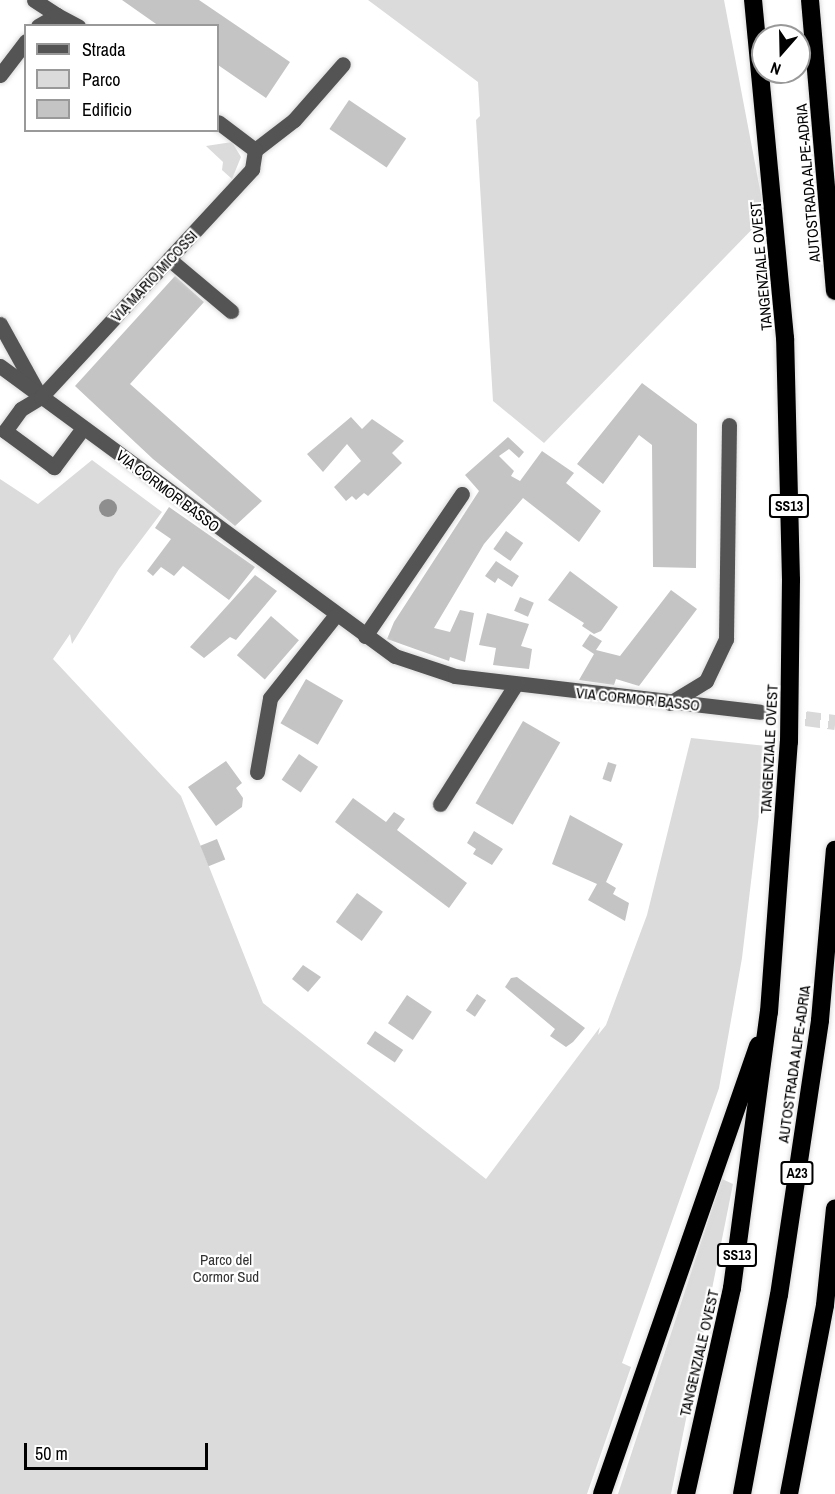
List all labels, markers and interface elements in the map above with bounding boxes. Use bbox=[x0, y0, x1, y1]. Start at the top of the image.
legend bbox=[24, 24, 219, 132]
north arrow bbox=[751, 24, 811, 84]
text: Strada bbox=[82, 37, 126, 62]
text: N bbox=[767, 57, 784, 81]
text: Parco bbox=[82, 67, 121, 92]
text: Edificio bbox=[82, 97, 132, 122]
street label: AUTOSTRADA ALPE-ADRIA bbox=[792, 102, 824, 264]
street label: TANGENZIALE OVEST bbox=[746, 201, 776, 331]
street label: VIA MARIO MICOSSI bbox=[107, 226, 201, 326]
street label: VIA CORMOR BASSO bbox=[113, 446, 223, 536]
road number: SS13 bbox=[768, 495, 810, 517]
street label: VIA CORMOR BASSO bbox=[575, 684, 701, 714]
street label: TANGENZIALE OVEST bbox=[757, 684, 781, 814]
street label: AUTOSTRADA ALPE-ADRIA bbox=[774, 983, 814, 1145]
road number: A23 bbox=[779, 1162, 815, 1184]
road number: SS13 bbox=[716, 1244, 758, 1266]
park label: Parco del Cormor Sud bbox=[193, 1250, 259, 1285]
street label: TANGENZIALE OVEST bbox=[676, 1288, 722, 1418]
scale bar bbox=[27, 1431, 212, 1469]
text: 50 m bbox=[35, 1441, 68, 1466]

